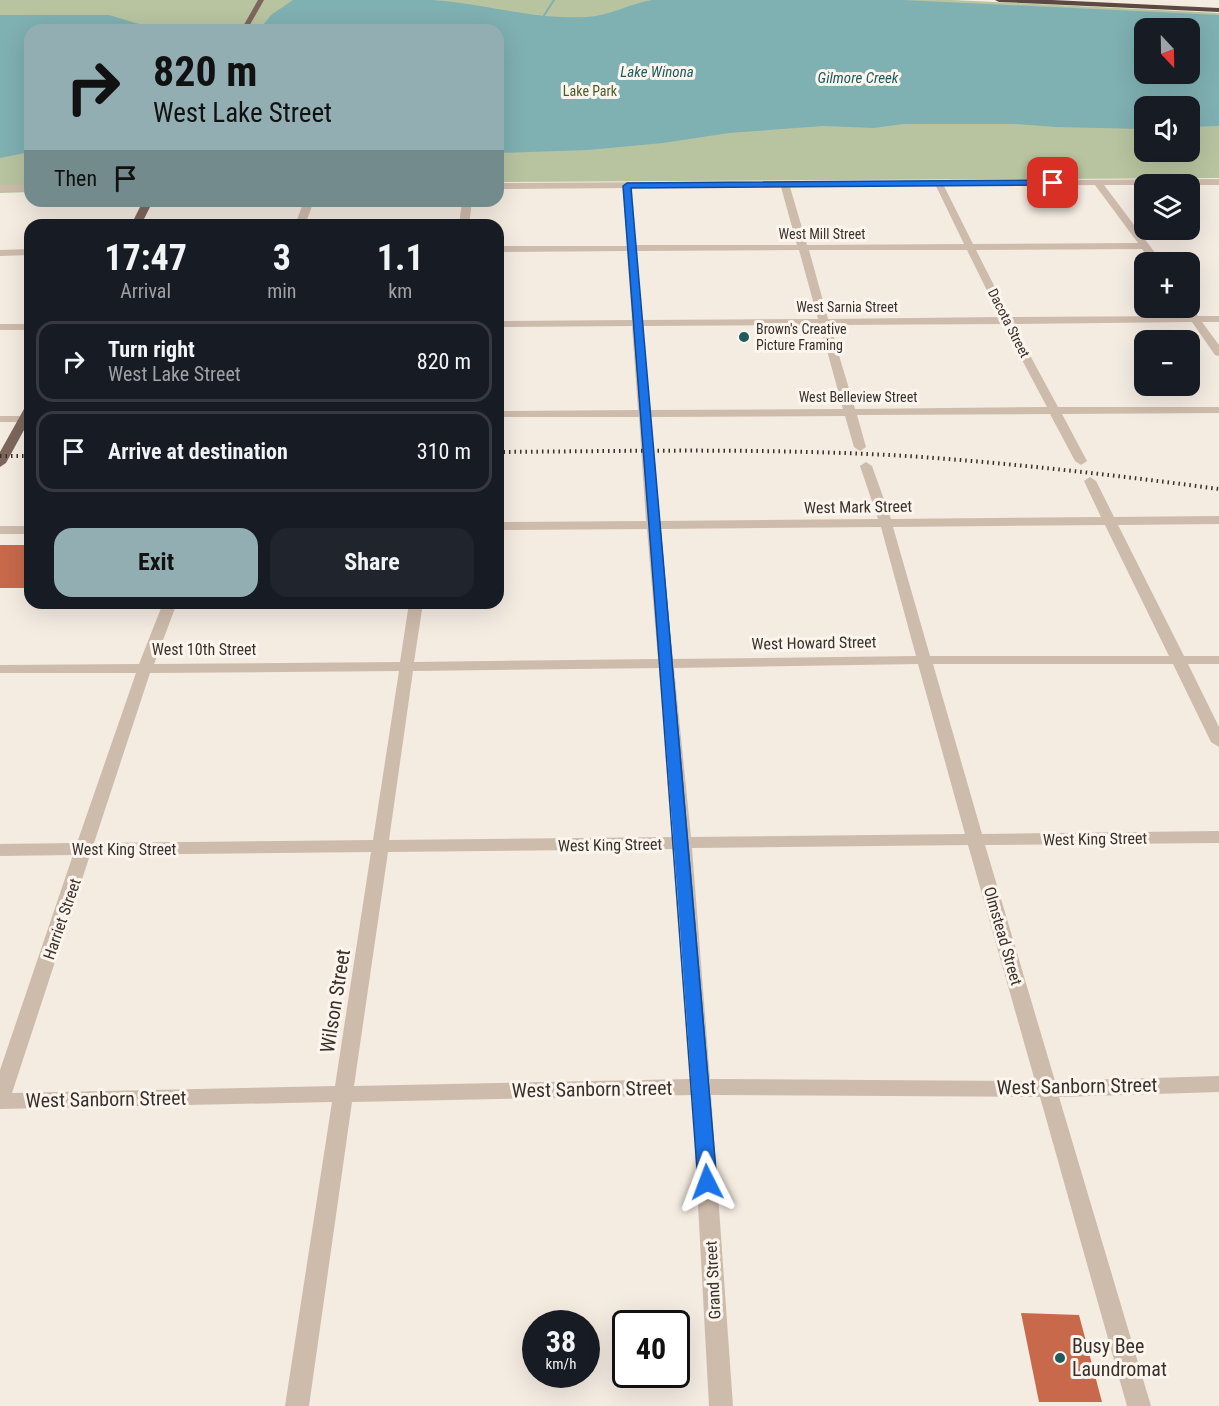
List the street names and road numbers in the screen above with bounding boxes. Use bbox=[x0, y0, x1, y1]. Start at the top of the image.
street label: West Mill Street bbox=[779, 226, 866, 242]
street label: Dacota Street bbox=[985, 286, 1033, 360]
street label: West Sarnia Street bbox=[796, 299, 898, 315]
street label: West Belleview Street bbox=[799, 389, 917, 405]
street label: West Mark Street bbox=[804, 497, 912, 517]
street label: West Howard Street bbox=[751, 632, 877, 654]
street label: West 10th Street bbox=[152, 640, 257, 659]
street label: West King Street bbox=[1043, 829, 1148, 849]
street label: West King Street bbox=[558, 835, 663, 855]
street label: West King Street bbox=[72, 840, 176, 859]
street label: Harriet Street bbox=[39, 876, 85, 962]
street label: Olmstead Street bbox=[980, 885, 1026, 988]
street label: Wilson Street bbox=[315, 947, 355, 1055]
street label: West Sanborn Street bbox=[996, 1073, 1158, 1099]
street label: West Sanborn Street bbox=[511, 1076, 673, 1102]
street label: West Sanborn Street bbox=[25, 1086, 187, 1112]
street label: Grand Street bbox=[701, 1240, 725, 1320]

